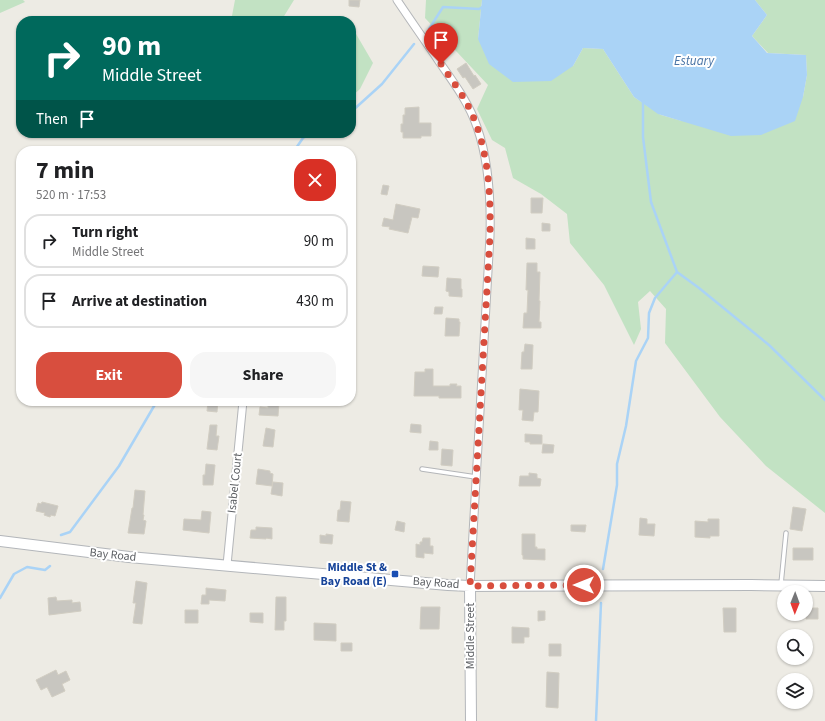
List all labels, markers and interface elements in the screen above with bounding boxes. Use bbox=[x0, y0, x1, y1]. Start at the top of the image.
pin bbox=[424, 23, 458, 64]
text: 90 m bbox=[102, 26, 161, 66]
icon: arrive bbox=[430, 29, 452, 51]
icon: right bbox=[36, 32, 88, 84]
water label: Estuary bbox=[674, 52, 715, 70]
text: Middle Street bbox=[102, 63, 202, 88]
icon: arrive bbox=[76, 108, 98, 130]
text: Then bbox=[36, 109, 68, 130]
text: 7 min bbox=[36, 153, 94, 188]
button: close bbox=[294, 159, 336, 201]
text: 520 m · 17:53 bbox=[36, 186, 106, 204]
text: Turn right bbox=[72, 222, 138, 243]
icon: right bbox=[38, 230, 60, 252]
text: 90 m bbox=[304, 231, 334, 252]
text: Middle Street bbox=[72, 243, 144, 261]
icon: arrive bbox=[38, 290, 60, 312]
text: Arrive at destination bbox=[72, 291, 207, 312]
text: 430 m bbox=[296, 291, 334, 312]
button: Exit bbox=[36, 352, 182, 398]
button: Share bbox=[190, 352, 336, 398]
street label: Isabel Court bbox=[223, 452, 247, 514]
street label: Bay Road bbox=[89, 544, 137, 566]
place label: Middle St & Bay Road (E) bbox=[321, 559, 387, 590]
position arrow bbox=[563, 564, 605, 606]
marker: Middle St & Bay Road (E) bbox=[390, 569, 400, 579]
street label: Bay Road bbox=[412, 573, 460, 593]
north arrow bbox=[777, 585, 813, 621]
map controls bbox=[777, 585, 813, 709]
street label: Middle Street bbox=[462, 603, 479, 669]
button: search bbox=[777, 629, 813, 665]
button: layers bbox=[777, 673, 813, 709]

